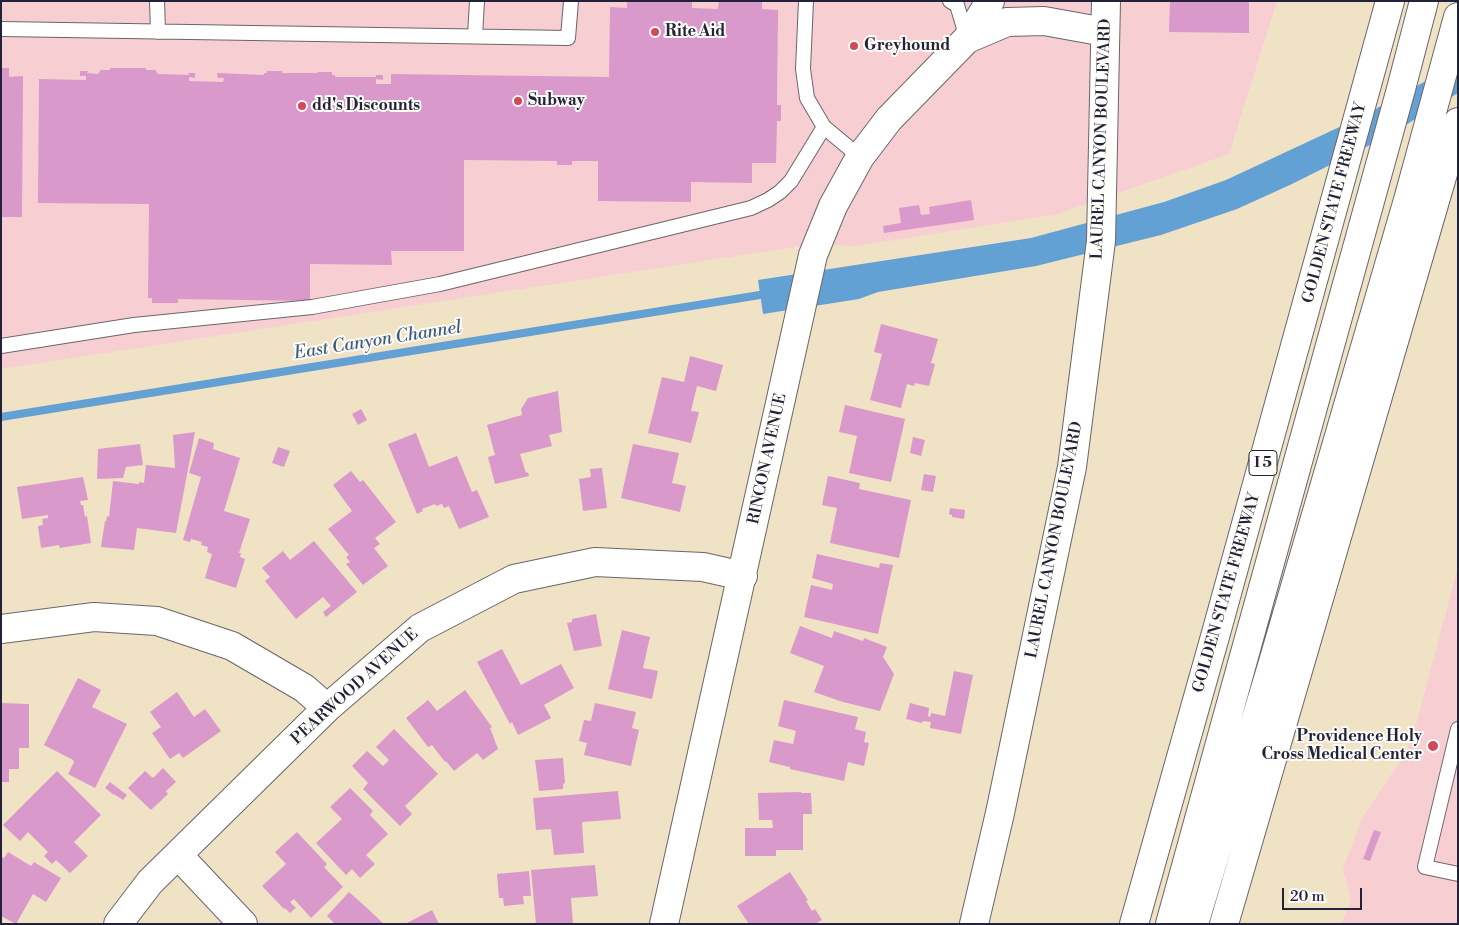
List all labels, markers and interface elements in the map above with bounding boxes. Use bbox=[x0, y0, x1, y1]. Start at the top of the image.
street label: LAUREL CANYON BOULEVARD bbox=[1088, 18, 1116, 260]
place label: Rite Aid bbox=[665, 22, 725, 42]
marker: Rite Aid bbox=[649, 26, 661, 38]
place label: Greyhound bbox=[864, 36, 950, 56]
marker: Greyhound bbox=[848, 40, 860, 52]
place label: Subway bbox=[528, 91, 585, 111]
marker: Subway bbox=[512, 95, 524, 107]
place label: dd's Discounts bbox=[312, 96, 420, 116]
marker: dd's Discounts bbox=[296, 100, 308, 112]
street label: GOLDEN STATE FREEWAY bbox=[1299, 101, 1371, 305]
water label: East Canyon Channel bbox=[293, 317, 463, 365]
street label: RINCON AVENUE bbox=[745, 392, 791, 526]
street label: LAUREL CANYON BOULEVARD bbox=[1023, 420, 1087, 660]
road number: I 5 bbox=[1249, 450, 1277, 476]
street label: GOLDEN STATE FREEWAY bbox=[1189, 491, 1265, 695]
street label: PEARWOOD AVENUE bbox=[287, 625, 423, 749]
place label: Providence Holy Cross Medical Center bbox=[1261, 727, 1422, 765]
marker: Providence Holy Cross Medical Center bbox=[1426, 739, 1440, 753]
scale bar bbox=[1284, 878, 1364, 910]
text: 20 m bbox=[1290, 887, 1325, 906]

